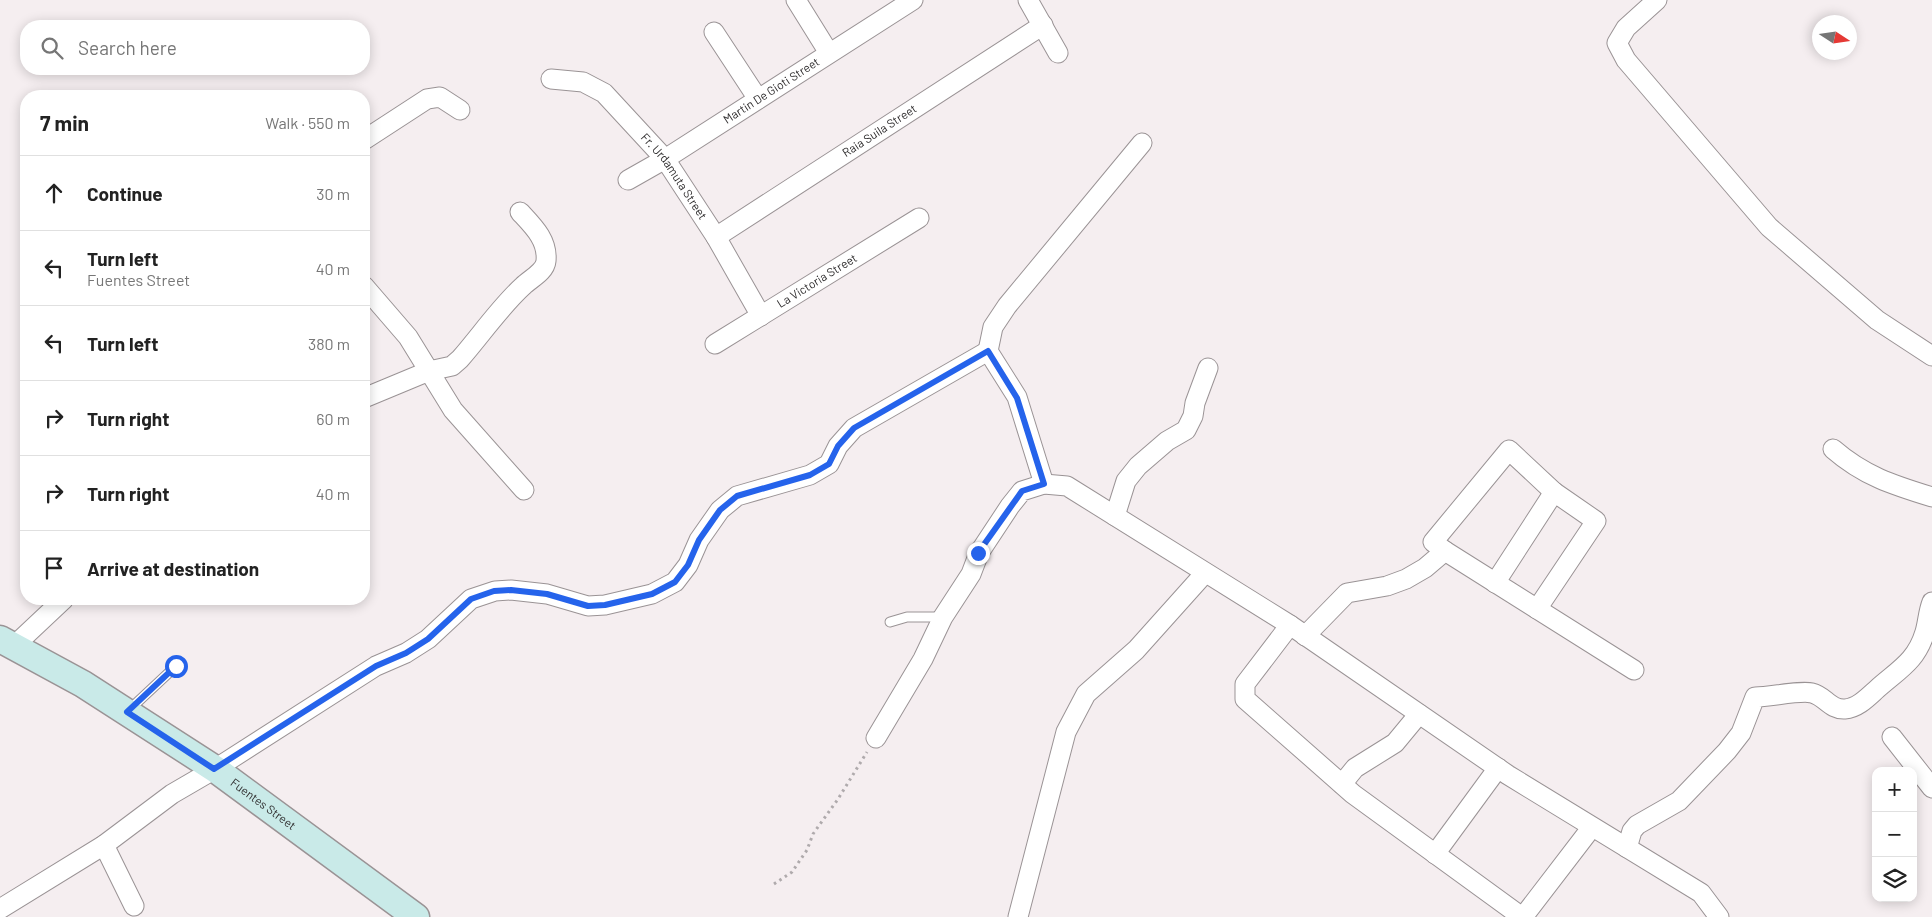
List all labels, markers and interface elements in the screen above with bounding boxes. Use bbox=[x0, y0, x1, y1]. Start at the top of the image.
north arrow bbox=[1812, 15, 1857, 60]
search box bbox=[20, 20, 370, 75]
icon: search bbox=[38, 34, 66, 62]
text: Search here bbox=[78, 36, 177, 59]
street label: Martin De Gioti Street bbox=[720, 54, 822, 126]
street label: Raia Suila Street bbox=[839, 101, 919, 159]
text: 7 min bbox=[40, 110, 89, 135]
text: Walk · 550 m bbox=[265, 113, 350, 132]
street label: Fr. Urdamuta Street bbox=[639, 130, 711, 222]
icon: ahead bbox=[40, 179, 68, 207]
text: Continue bbox=[87, 182, 163, 205]
text: 30 m bbox=[316, 184, 350, 203]
text: Turn left bbox=[87, 247, 158, 270]
street label: La Victoria Street bbox=[774, 250, 859, 310]
icon: left bbox=[40, 254, 68, 282]
text: 40 m bbox=[316, 259, 350, 278]
text: Fuentes Street bbox=[87, 270, 190, 289]
icon: left bbox=[40, 329, 68, 357]
text: Turn left bbox=[87, 332, 158, 355]
text: 380 m bbox=[308, 334, 350, 353]
icon: right bbox=[40, 404, 68, 432]
text: Turn right bbox=[87, 407, 169, 430]
text: 60 m bbox=[316, 409, 350, 428]
icon: right bbox=[40, 479, 68, 507]
text: Turn right bbox=[87, 482, 169, 505]
text: 40 m bbox=[316, 484, 350, 503]
route end bbox=[967, 542, 990, 565]
icon: arrive bbox=[40, 554, 68, 582]
text: Arrive at destination bbox=[87, 557, 259, 580]
route start bbox=[165, 655, 188, 678]
map controls bbox=[1872, 767, 1917, 902]
button: + bbox=[1872, 767, 1917, 812]
street label: Fuentes Street bbox=[228, 775, 299, 832]
button: − bbox=[1872, 812, 1917, 857]
button: layers bbox=[1872, 857, 1917, 902]

